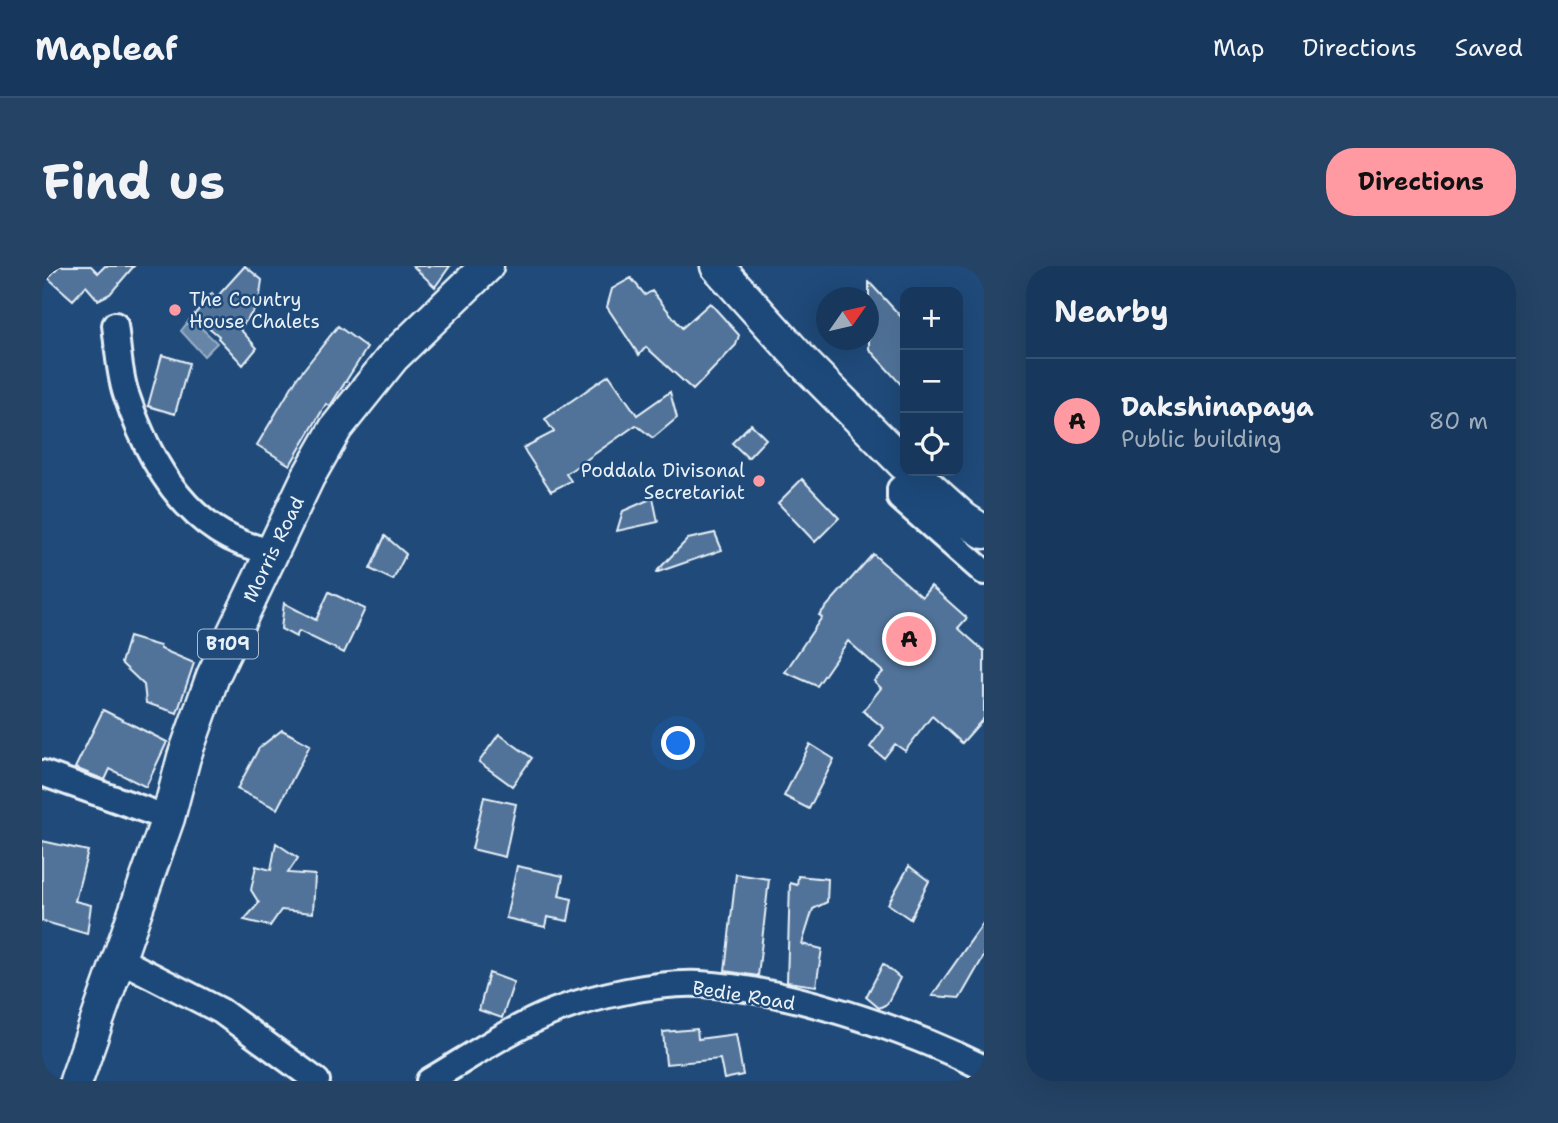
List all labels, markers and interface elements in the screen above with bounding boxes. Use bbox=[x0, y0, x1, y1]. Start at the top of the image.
text: Mapleaf bbox=[35, 26, 178, 71]
text: Map bbox=[1213, 32, 1264, 64]
text: Directions bbox=[1302, 32, 1417, 64]
text: Saved bbox=[1455, 32, 1523, 64]
button: Directions bbox=[1326, 148, 1516, 216]
text: Find us bbox=[42, 149, 225, 215]
place label: The Country House Chalets bbox=[189, 287, 320, 334]
north arrow bbox=[816, 287, 879, 350]
map controls bbox=[900, 287, 963, 476]
button: + bbox=[900, 287, 963, 350]
text: Nearby bbox=[1054, 291, 1169, 332]
marker: The Country House Chalets bbox=[167, 302, 183, 318]
button: − bbox=[900, 350, 963, 413]
text: Dakshinapaya bbox=[1121, 389, 1314, 424]
text: A bbox=[1068, 406, 1086, 436]
text: 80 m bbox=[1429, 406, 1488, 436]
button: locate bbox=[900, 413, 963, 476]
text: Public building bbox=[1121, 424, 1281, 454]
place label: Poddala Divisonal Secretariat bbox=[581, 458, 745, 505]
marker: Poddala Divisonal Secretariat bbox=[751, 473, 767, 489]
street label: Morris Road bbox=[237, 492, 310, 606]
pin: A bbox=[886, 613, 932, 665]
road number: B109 bbox=[198, 630, 258, 658]
your location bbox=[661, 726, 695, 760]
street label: Bedie Road bbox=[691, 975, 797, 1016]

